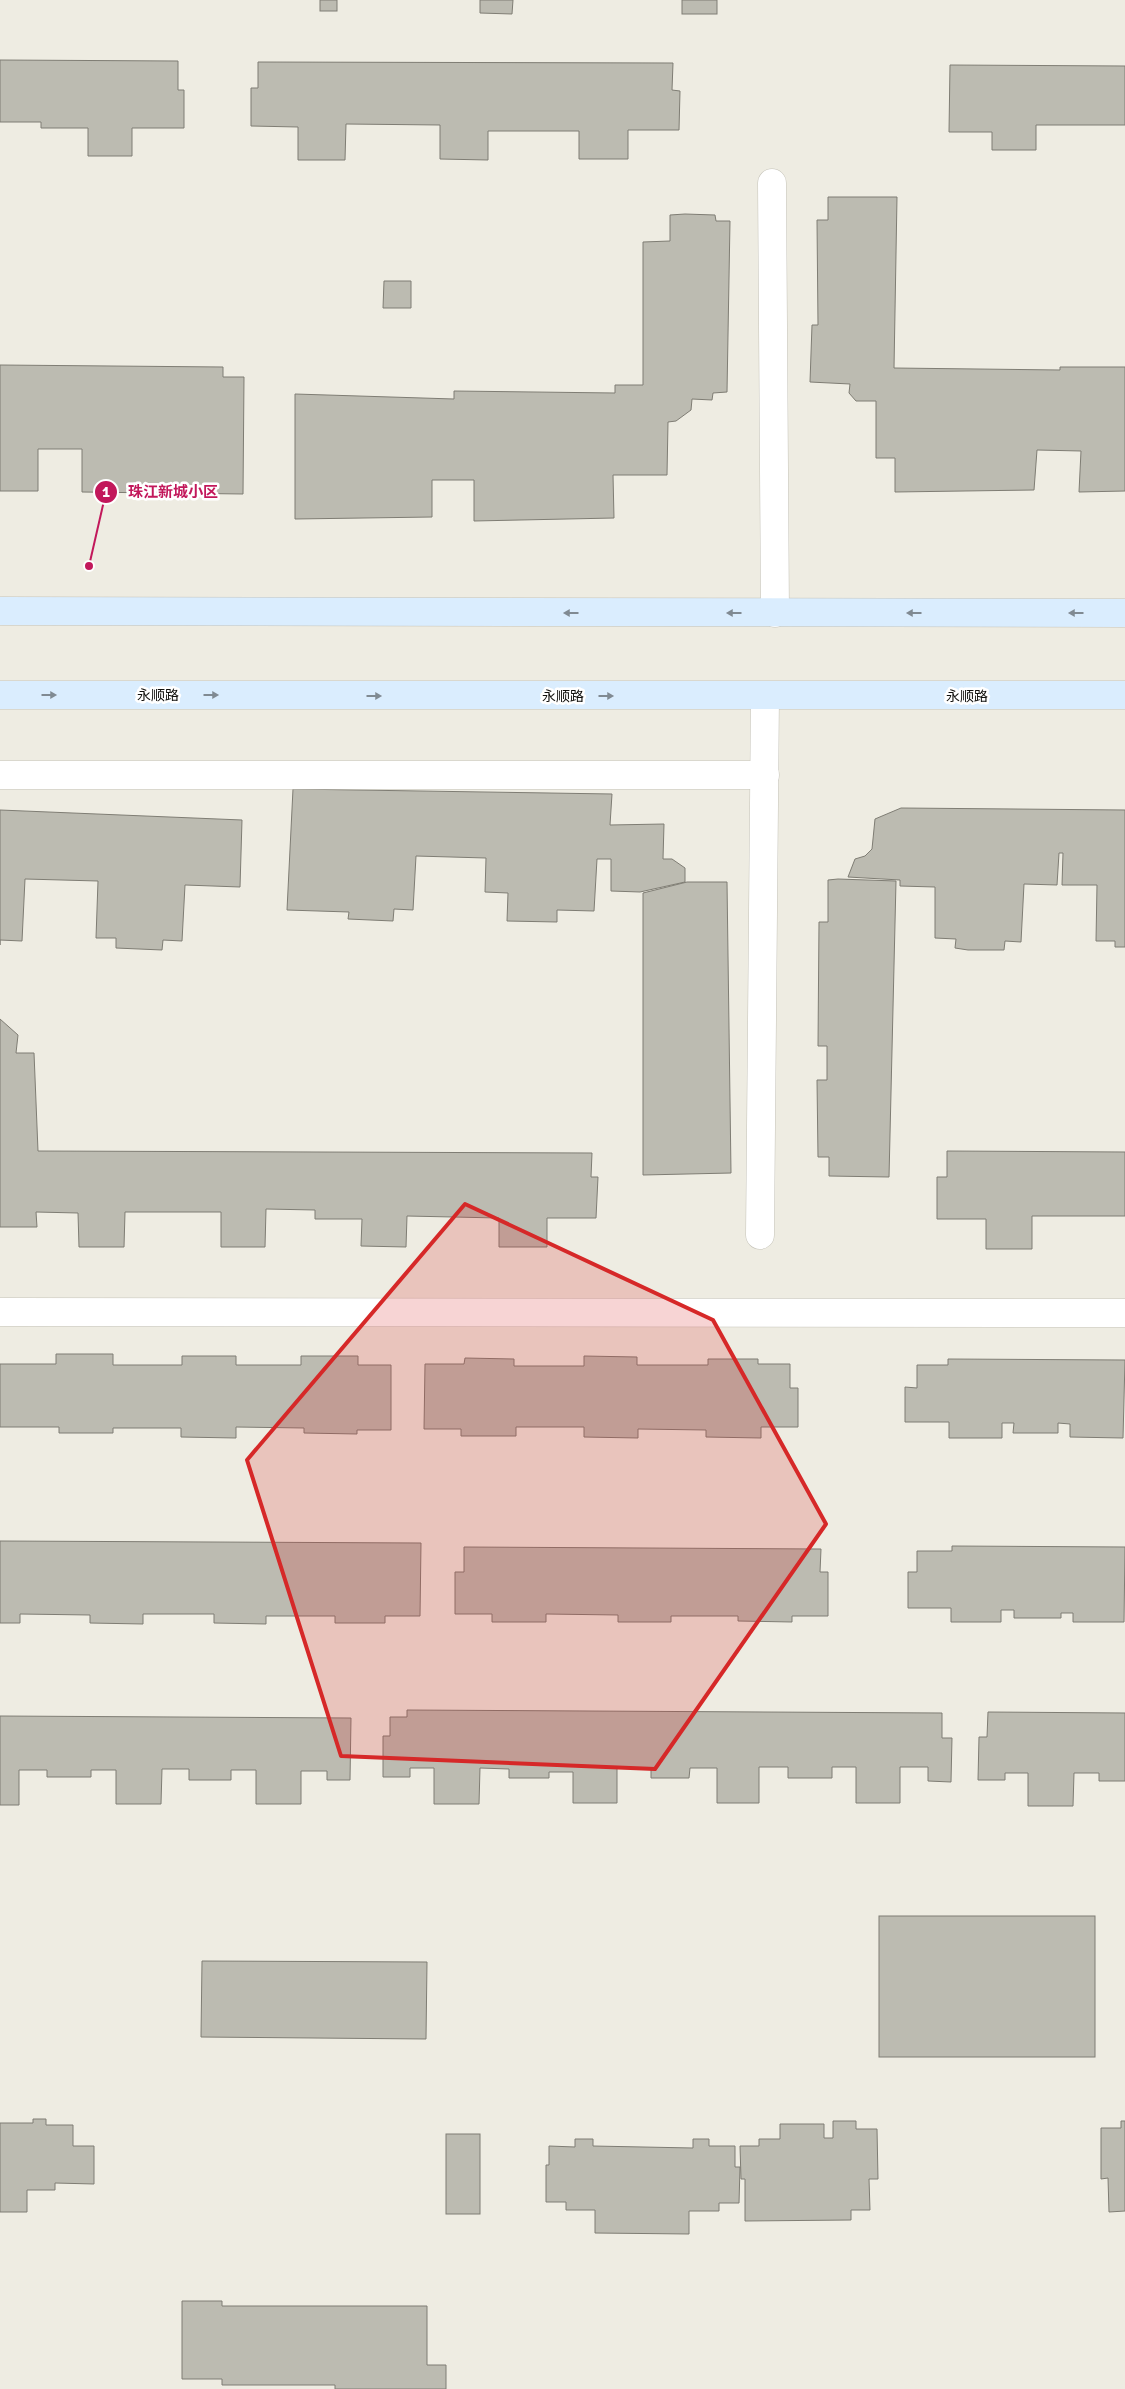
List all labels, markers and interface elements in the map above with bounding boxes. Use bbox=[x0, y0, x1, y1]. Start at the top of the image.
callout: 珠江新城小区 bbox=[93, 477, 228, 507]
text: 1 bbox=[102, 483, 110, 501]
text: 珠江新城小区 bbox=[128, 483, 218, 501]
one-way arrow bbox=[563, 609, 579, 617]
one-way arrow bbox=[726, 609, 742, 617]
one-way arrow bbox=[906, 609, 922, 617]
one-way arrow bbox=[1068, 609, 1084, 617]
street label: 永顺路 bbox=[137, 687, 179, 704]
street label: 永顺路 bbox=[542, 688, 584, 705]
street label: 永顺路 bbox=[946, 688, 988, 705]
one-way arrow bbox=[41, 691, 57, 699]
one-way arrow bbox=[203, 691, 219, 699]
one-way arrow bbox=[366, 692, 382, 700]
one-way arrow bbox=[598, 692, 614, 700]

